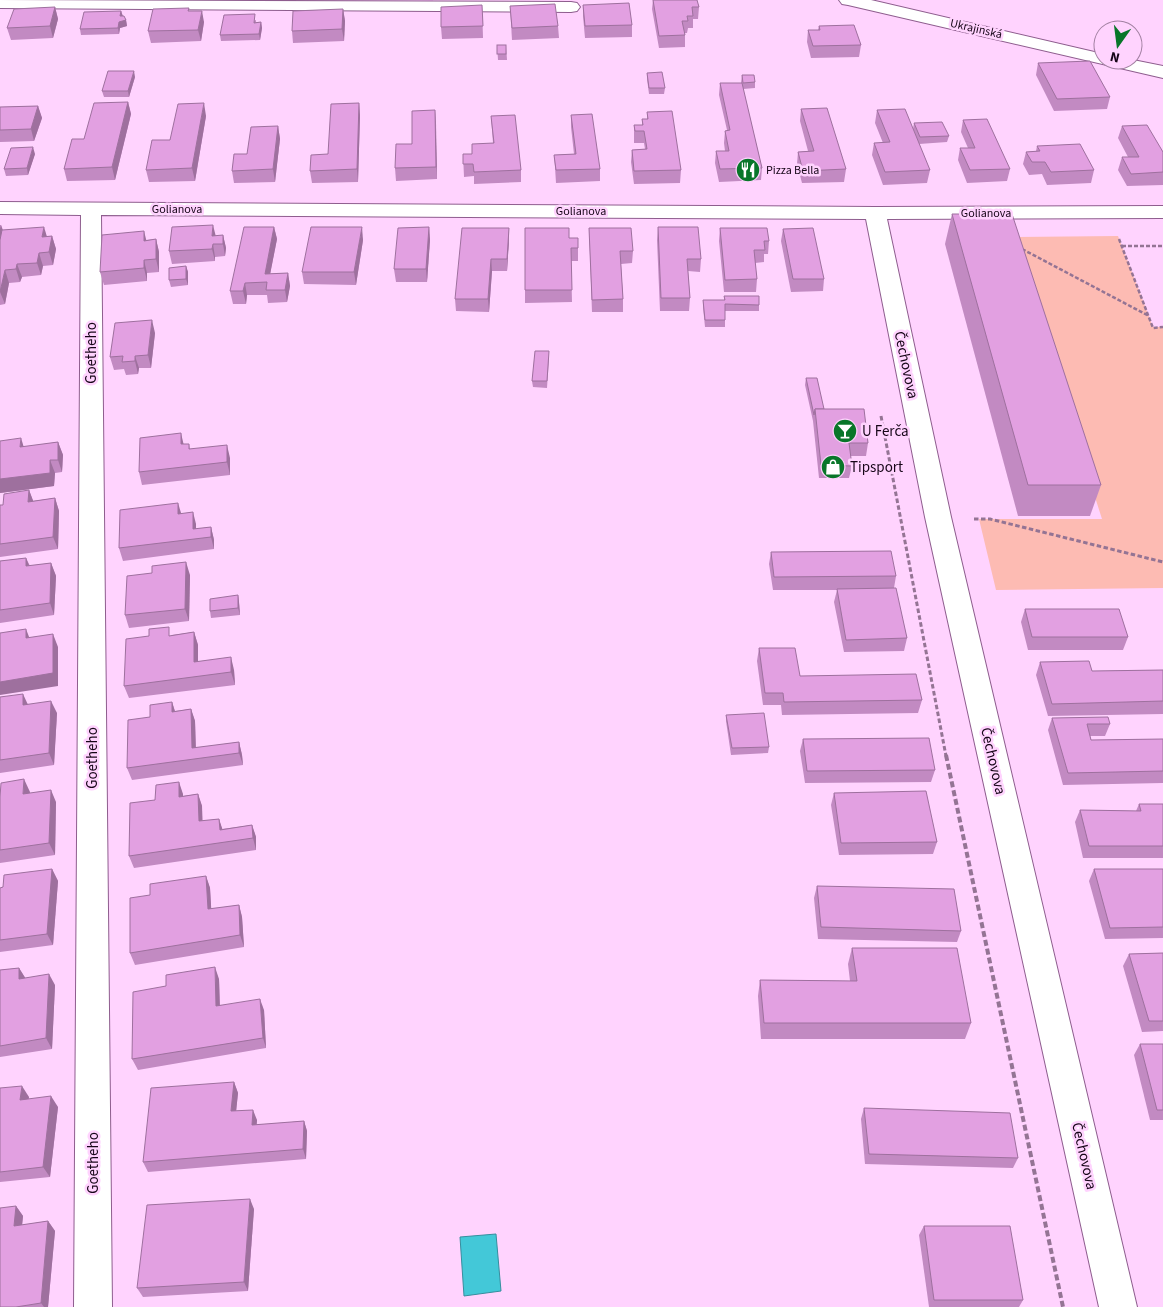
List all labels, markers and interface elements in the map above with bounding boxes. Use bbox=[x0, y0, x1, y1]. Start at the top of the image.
street label: Ukrajinská bbox=[948, 15, 1004, 43]
north arrow bbox=[1093, 20, 1143, 70]
text: N bbox=[1108, 46, 1122, 67]
restaurant icon: Pizza Bella bbox=[735, 157, 761, 183]
place label: Pizza Bella bbox=[766, 162, 819, 179]
street label: Golianova bbox=[152, 201, 202, 218]
street label: Golianova bbox=[556, 203, 606, 220]
street label: Golianova bbox=[961, 205, 1011, 222]
street label: Goetheho bbox=[81, 322, 102, 384]
street label: Čechovova bbox=[889, 329, 923, 401]
bar icon: U Ferča bbox=[832, 418, 858, 444]
place label: U Ferča bbox=[862, 421, 909, 442]
shop icon: Tipsport bbox=[820, 454, 846, 480]
place label: Tipsport bbox=[850, 457, 903, 478]
street label: Čechovova bbox=[975, 725, 1011, 797]
street label: Goetheho bbox=[82, 727, 103, 789]
street label: Čechovova bbox=[1066, 1120, 1102, 1192]
street label: Goetheho bbox=[83, 1132, 104, 1194]

